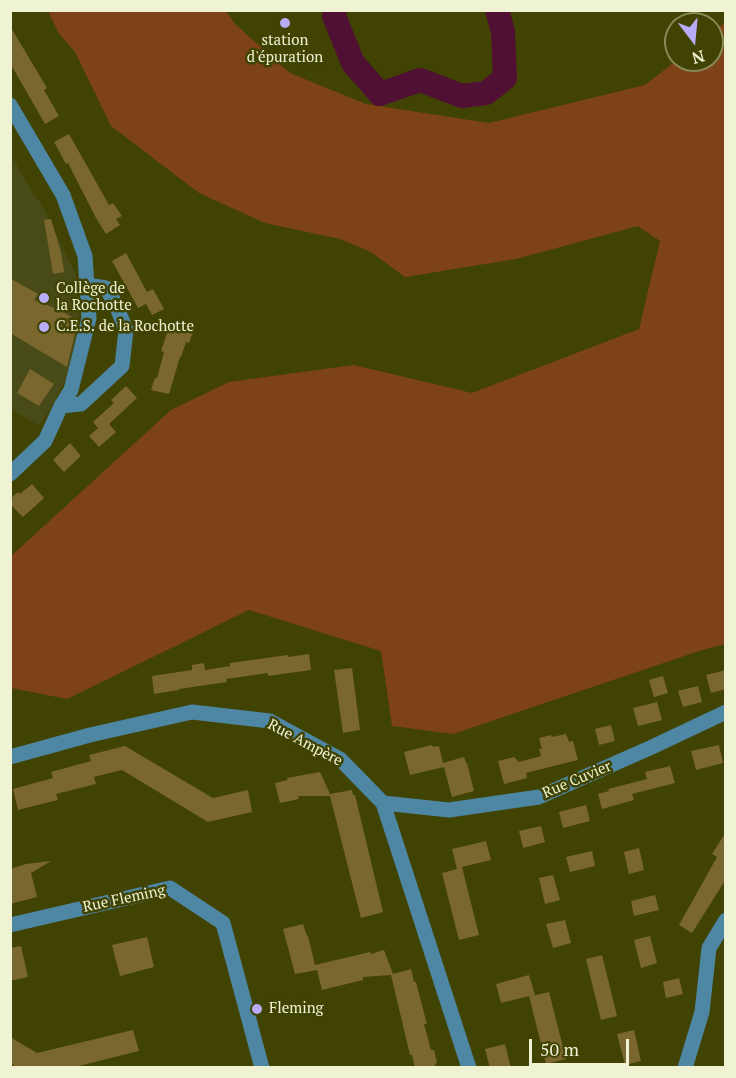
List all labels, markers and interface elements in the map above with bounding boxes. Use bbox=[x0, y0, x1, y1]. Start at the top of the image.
north arrow bbox=[664, 12, 724, 72]
marker: station d'épuration bbox=[278, 16, 292, 30]
place label: station d'épuration bbox=[247, 32, 323, 67]
text: N bbox=[690, 45, 707, 70]
place label: Collège de la Rochotte bbox=[56, 280, 132, 315]
marker: Collège de la Rochotte bbox=[37, 291, 51, 305]
place label: C.E.S. de la Rochotte bbox=[56, 318, 194, 336]
marker: C.E.S. de la Rochotte bbox=[37, 320, 51, 334]
street label: Rue Ampère bbox=[265, 716, 345, 770]
street label: Rue Cuvier bbox=[540, 757, 614, 803]
street label: Rue Fleming bbox=[81, 881, 167, 917]
place label: Fleming bbox=[269, 1000, 323, 1018]
marker: Fleming bbox=[250, 1002, 264, 1016]
scale bar bbox=[532, 1027, 632, 1065]
text: 50 m bbox=[540, 1037, 579, 1061]

